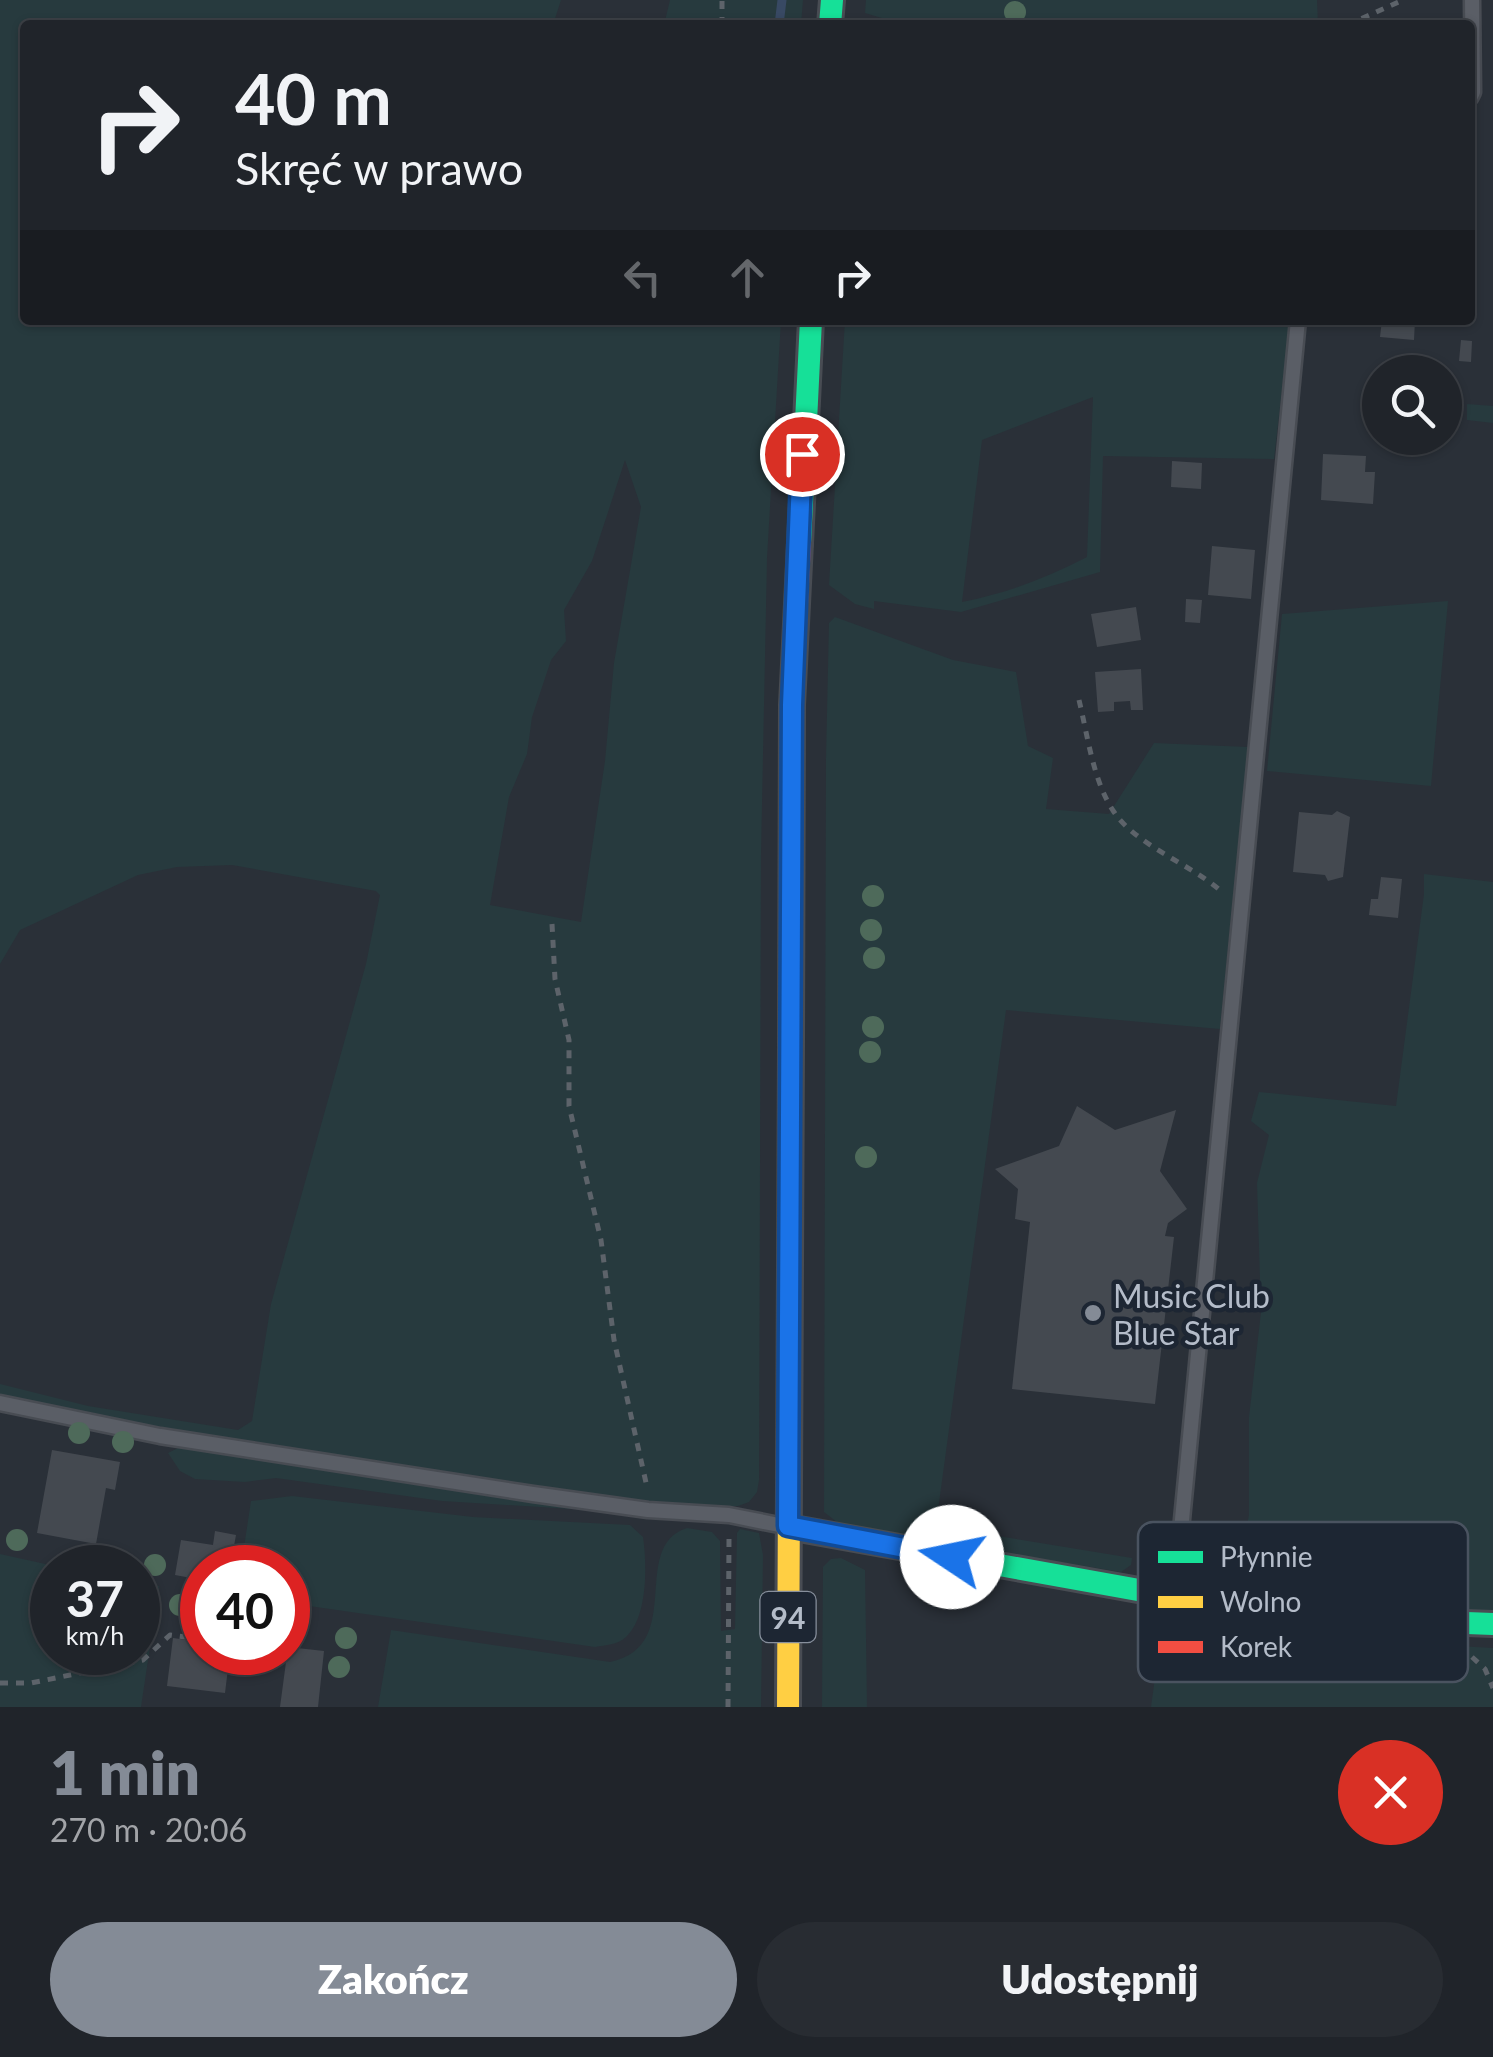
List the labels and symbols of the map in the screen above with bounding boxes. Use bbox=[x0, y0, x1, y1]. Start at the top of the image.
pin bbox=[760, 412, 845, 497]
place label: Music Club Blue Star bbox=[1113, 1276, 1270, 1352]
marker: Music Club Blue Star bbox=[1082, 1302, 1104, 1324]
position arrow bbox=[900, 1505, 1004, 1609]
legend bbox=[1138, 1522, 1468, 1682]
text: Płynnie bbox=[1220, 1539, 1313, 1573]
speed limit sign: 40 bbox=[180, 1545, 310, 1675]
text: Wolno bbox=[1220, 1584, 1301, 1618]
road number: 94 bbox=[760, 1592, 816, 1642]
text: Korek bbox=[1220, 1629, 1293, 1663]

